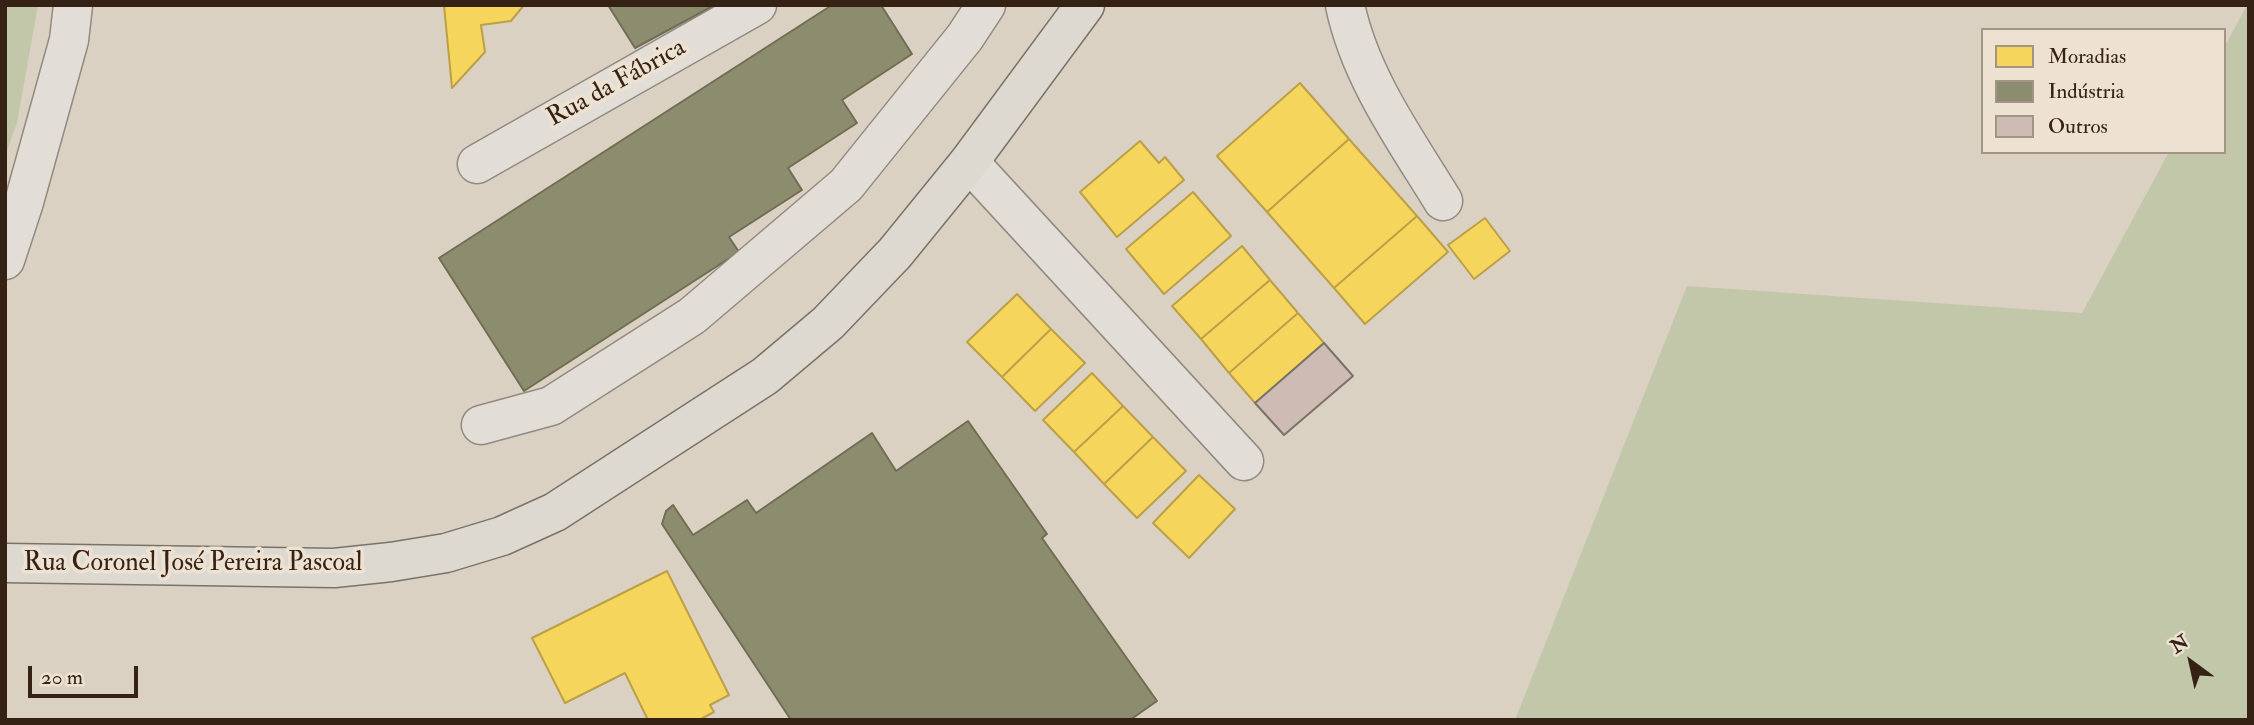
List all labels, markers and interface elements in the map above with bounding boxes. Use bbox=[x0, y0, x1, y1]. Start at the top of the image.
legend bbox=[1981, 28, 2226, 154]
street label: Rua da Fábrica bbox=[542, 33, 692, 135]
text: Moradias bbox=[2048, 43, 2126, 70]
text: Indústria bbox=[2048, 78, 2125, 105]
text: Outros bbox=[2048, 113, 2108, 140]
street label: Rua Coronel José Pereira Pascoal bbox=[24, 548, 362, 580]
north arrow bbox=[2156, 627, 2226, 697]
text: N bbox=[2166, 630, 2193, 659]
scale bar bbox=[32, 652, 142, 696]
text: 20 m bbox=[41, 664, 83, 691]

